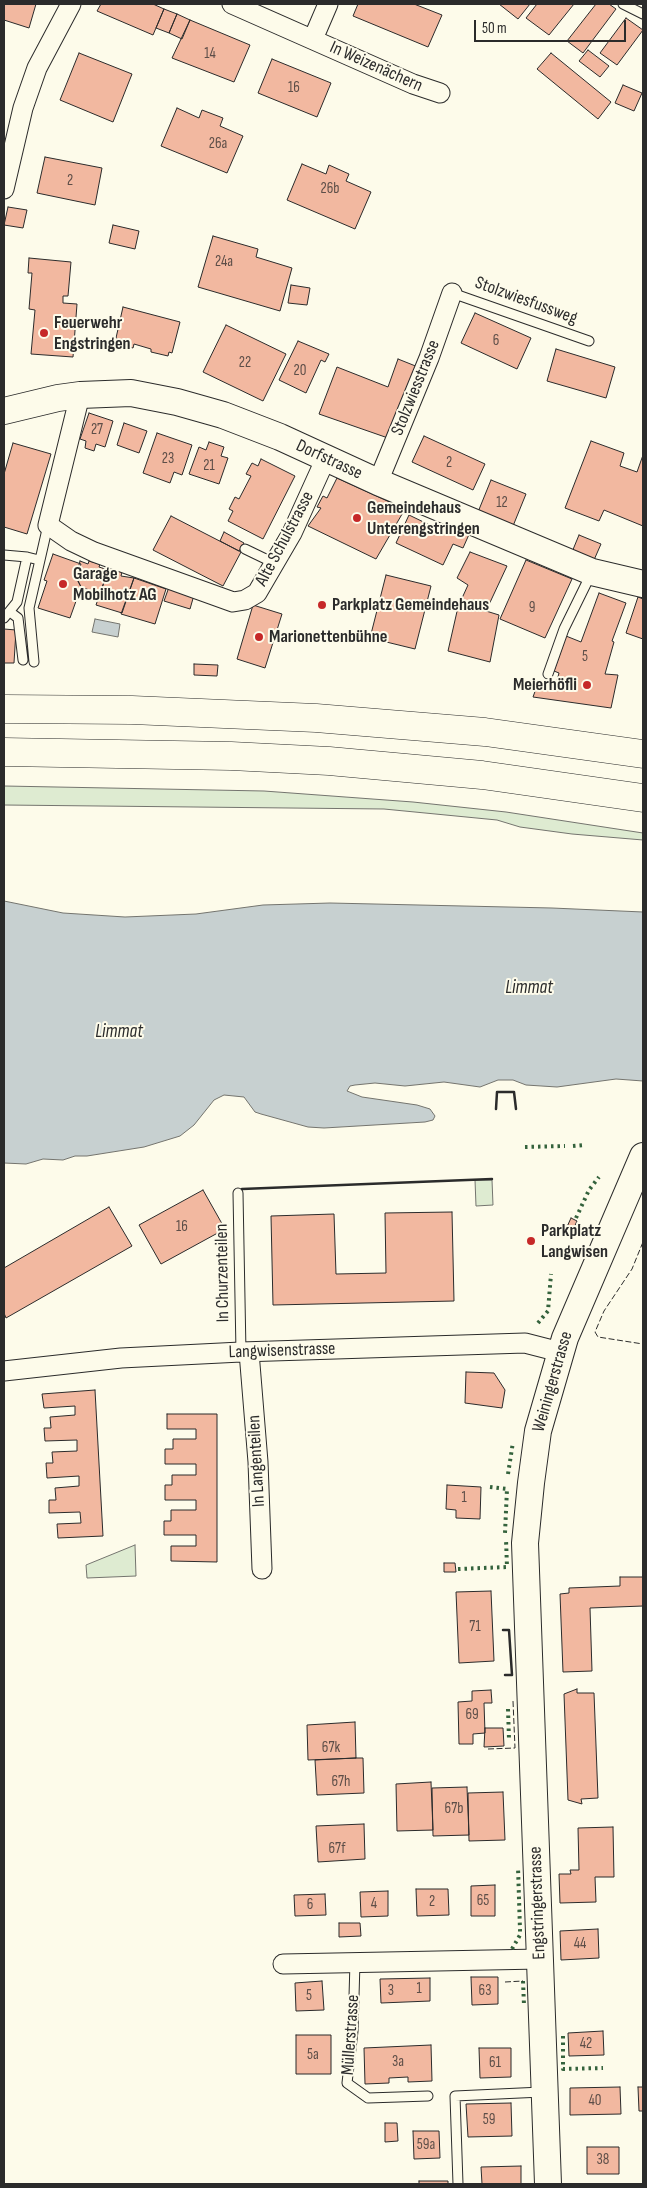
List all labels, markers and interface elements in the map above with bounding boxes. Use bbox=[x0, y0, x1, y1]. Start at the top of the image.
scale bar bbox=[477, 10, 630, 42]
text: 50 m bbox=[482, 19, 507, 38]
street label: In Weizenächern bbox=[326, 37, 426, 97]
house number: 14 bbox=[204, 45, 216, 63]
house number: 16 bbox=[288, 79, 300, 97]
house number: 26a bbox=[209, 135, 227, 153]
house number: 2 bbox=[67, 172, 73, 190]
house number: 26b bbox=[321, 180, 339, 198]
house number: 24a bbox=[215, 253, 233, 271]
street label: Stolzwiesfussweg bbox=[472, 272, 580, 330]
place label: Feuerwehr Engstringen bbox=[54, 312, 131, 354]
marker: Feuerwehr Engstringen bbox=[38, 327, 50, 339]
house number: 6 bbox=[493, 332, 499, 350]
street label: Stolzwiesstrasse bbox=[387, 337, 445, 439]
house number: 22 bbox=[239, 354, 251, 372]
house number: 20 bbox=[294, 362, 306, 380]
house number: 27 bbox=[91, 421, 103, 439]
street label: Dorfstrasse bbox=[292, 435, 366, 485]
house number: 23 bbox=[162, 450, 174, 468]
house number: 2 bbox=[446, 454, 452, 472]
house number: 21 bbox=[203, 457, 215, 475]
street label: Alte Schulstrasse bbox=[251, 488, 319, 590]
house number: 12 bbox=[496, 494, 508, 512]
place label: Gemeindehaus Unterengstringen bbox=[367, 497, 480, 540]
marker: Gemeindehaus Unterengstringen bbox=[351, 512, 363, 524]
place label: Garage Mobilhotz AG bbox=[73, 563, 157, 606]
marker: Garage Mobilhotz AG bbox=[57, 578, 69, 590]
place label: Parkplatz Gemeindehaus bbox=[332, 594, 489, 616]
marker: Parkplatz Gemeindehaus bbox=[316, 599, 328, 611]
house number: 9 bbox=[529, 599, 535, 617]
place label: Marionettenbühne bbox=[269, 626, 387, 648]
marker: Marionettenbühne bbox=[253, 631, 265, 643]
house number: 5 bbox=[582, 648, 588, 666]
place label: Meierhöfli bbox=[513, 674, 577, 696]
marker: Meierhöfli bbox=[581, 679, 593, 691]
water label: Limmat bbox=[505, 977, 553, 999]
water label: Limmat bbox=[95, 1021, 143, 1043]
house number: 16 bbox=[176, 1218, 188, 1236]
place label: Parkplatz Langwisen bbox=[541, 1220, 608, 1262]
street label: In Churzenteilen bbox=[211, 1223, 235, 1323]
marker: Parkplatz Langwisen bbox=[525, 1235, 537, 1247]
street label: Weiningerstrasse bbox=[528, 1329, 578, 1435]
street label: Langwisenstrasse bbox=[228, 1338, 336, 1364]
street label: In Langenteilen bbox=[244, 1415, 270, 1507]
house number: 1 bbox=[461, 1489, 467, 1507]
house number: 71 bbox=[469, 1618, 481, 1636]
house number: 69 bbox=[465, 1706, 479, 1724]
house number: 67k bbox=[322, 1739, 340, 1757]
house number: 67h bbox=[332, 1773, 350, 1791]
house number: 67b bbox=[445, 1800, 463, 1818]
house number: 67f bbox=[329, 1840, 345, 1858]
street label: Engstringerstrasse bbox=[525, 1846, 551, 1960]
house number: 65 bbox=[477, 1892, 489, 1910]
house number: 2 bbox=[429, 1893, 435, 1911]
house number: 4 bbox=[371, 1895, 377, 1913]
house number: 6 bbox=[307, 1896, 313, 1914]
house number: 44 bbox=[574, 1935, 586, 1953]
house number: 1 bbox=[416, 1980, 422, 1998]
house number: 3 bbox=[388, 1982, 394, 2000]
house number: 63 bbox=[479, 1982, 491, 2000]
house number: 5 bbox=[306, 1987, 312, 2005]
street label: Müllerstrasse bbox=[337, 1994, 365, 2076]
house number: 42 bbox=[580, 2035, 592, 2053]
house number: 5a bbox=[307, 2046, 319, 2064]
house number: 3a bbox=[392, 2053, 404, 2071]
house number: 61 bbox=[489, 2054, 501, 2072]
house number: 40 bbox=[589, 2092, 601, 2110]
house number: 59 bbox=[483, 2111, 495, 2129]
house number: 59a bbox=[417, 2136, 435, 2154]
house number: 38 bbox=[597, 2151, 609, 2169]

